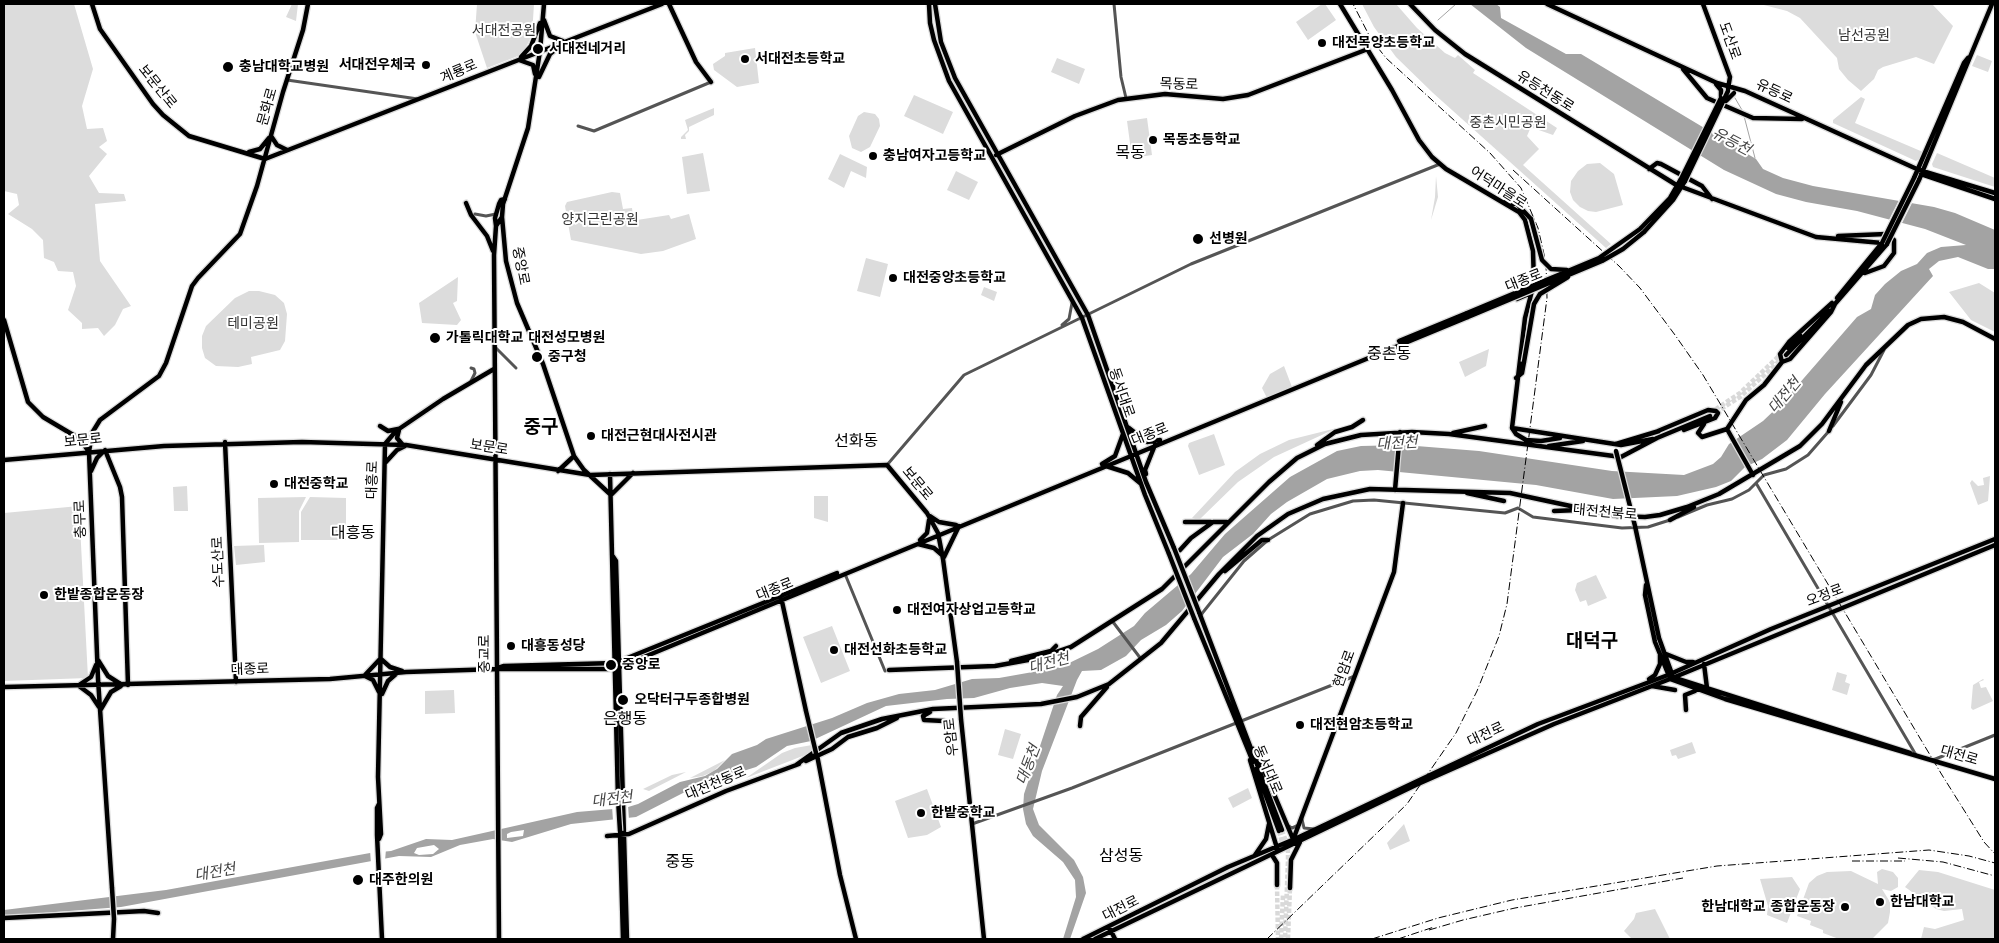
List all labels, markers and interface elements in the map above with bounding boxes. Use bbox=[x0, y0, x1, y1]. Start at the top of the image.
street label: 도산로 bbox=[1714, 20, 1744, 62]
park label: 서대전공원 bbox=[472, 23, 536, 39]
park label: 남선공원 bbox=[1838, 28, 1890, 44]
place label: 대전목양초등학교 bbox=[1332, 35, 1435, 51]
marker: 대전목양초등학교 bbox=[1316, 37, 1328, 49]
place label: 서대전네거리 bbox=[549, 41, 626, 57]
marker: 서대전네거리 bbox=[531, 42, 545, 56]
place label: 서대전초등학교 bbox=[755, 51, 845, 67]
marker: 서대전초등학교 bbox=[739, 53, 751, 65]
place label: 서대전우체국 bbox=[339, 57, 416, 73]
street label: 계룡로 bbox=[438, 57, 480, 87]
place label: 충남대학교병원 bbox=[239, 59, 329, 75]
marker: 서대전우체국 bbox=[420, 59, 432, 71]
marker: 충남대학교병원 bbox=[221, 60, 235, 74]
street label: 보문산로 bbox=[134, 62, 180, 112]
street label: 유등천동로 bbox=[1513, 68, 1577, 116]
street label: 목동로 bbox=[1159, 76, 1199, 94]
street label: 유등로 bbox=[1753, 76, 1795, 108]
street label: 문화로 bbox=[255, 86, 281, 128]
park label: 중촌시민공원 bbox=[1469, 115, 1547, 131]
water label: 유등천 bbox=[1708, 124, 1754, 160]
place label: 목동초등학교 bbox=[1163, 132, 1240, 148]
marker: 목동초등학교 bbox=[1147, 134, 1159, 146]
district label: 목동 bbox=[1115, 144, 1145, 164]
place label: 충남여자고등학교 bbox=[883, 148, 986, 164]
marker: 충남여자고등학교 bbox=[867, 150, 879, 162]
street label: 어덕마을로 bbox=[1466, 163, 1530, 213]
park label: 양지근린공원 bbox=[561, 212, 639, 228]
place label: 선병원 bbox=[1209, 231, 1248, 247]
marker: 선병원 bbox=[1191, 232, 1205, 246]
street label: 중앙로 bbox=[508, 245, 532, 287]
street label: 대종로 bbox=[1503, 266, 1545, 296]
place label: 대전중앙초등학교 bbox=[903, 270, 1006, 286]
marker: 대전중앙초등학교 bbox=[887, 272, 899, 284]
park label: 테미공원 bbox=[227, 316, 279, 332]
place label: 가톨릭대학교 대전성모병원 bbox=[446, 330, 605, 346]
marker: 가톨릭대학교 대전성모병원 bbox=[428, 331, 442, 345]
district label: 중촌동 bbox=[1367, 345, 1411, 365]
place label: 중구청 bbox=[548, 349, 587, 365]
marker: 중구청 bbox=[530, 350, 544, 364]
street label: 동서대로 bbox=[1105, 366, 1137, 420]
water label: 대전천 bbox=[1765, 374, 1805, 418]
district label: 중구 bbox=[524, 417, 558, 439]
street label: 대종로 bbox=[1129, 420, 1171, 450]
place label: 대전근현대사전시관 bbox=[601, 428, 717, 444]
marker: 대전근현대사전시관 bbox=[585, 430, 597, 442]
street label: 보문로 bbox=[63, 431, 103, 451]
district label: 선화동 bbox=[834, 432, 878, 452]
water label: 대전천 bbox=[1376, 434, 1418, 454]
street label: 보문로 bbox=[469, 437, 509, 459]
street label: 대흥로 bbox=[364, 460, 382, 500]
street label: 보문로 bbox=[898, 464, 936, 504]
place label: 대전중학교 bbox=[284, 476, 348, 492]
marker: 대전중학교 bbox=[268, 478, 280, 490]
street label: 충무로 bbox=[72, 499, 90, 539]
street label: 대전천북로 bbox=[1572, 502, 1638, 524]
district label: 대흥동 bbox=[331, 524, 375, 544]
street label: 수도산로 bbox=[210, 536, 228, 588]
street label: 대종로 bbox=[754, 575, 796, 605]
street label: 오정로 bbox=[1804, 581, 1846, 611]
place label: 한밭종합운동장 bbox=[54, 587, 144, 603]
marker: 한밭종합운동장 bbox=[38, 589, 50, 601]
place label: 대전여자상업고등학교 bbox=[907, 602, 1036, 618]
marker: 대전여자상업고등학교 bbox=[891, 604, 903, 616]
district label: 대덕구 bbox=[1566, 631, 1618, 653]
street label: 중교로 bbox=[477, 635, 493, 673]
place label: 대흥동성당 bbox=[521, 638, 585, 654]
marker: 대흥동성당 bbox=[505, 640, 517, 652]
place label: 대전선화초등학교 bbox=[844, 642, 947, 658]
marker: 대전선화초등학교 bbox=[828, 644, 840, 656]
street label: 현암로 bbox=[1330, 648, 1360, 690]
water label: 대전천 bbox=[1027, 650, 1071, 678]
place label: 중앙로 bbox=[622, 657, 661, 673]
marker: 중앙로 bbox=[604, 658, 618, 672]
street label: 대종로 bbox=[230, 661, 270, 679]
place label: 오닥터구두종합병원 bbox=[634, 692, 750, 708]
marker: 오닥터구두종합병원 bbox=[616, 693, 630, 707]
district label: 은행동 bbox=[603, 710, 647, 730]
street label: 우암로 bbox=[942, 717, 962, 757]
place label: 대전현암초등학교 bbox=[1310, 717, 1413, 733]
marker: 대전현암초등학교 bbox=[1294, 719, 1306, 731]
street label: 대전로 bbox=[1465, 719, 1507, 751]
water label: 대동천 bbox=[1013, 742, 1045, 788]
street label: 동서대로 bbox=[1249, 743, 1285, 797]
street label: 대전로 bbox=[1938, 743, 1980, 769]
street label: 대전천동로 bbox=[683, 764, 749, 804]
water label: 대전천 bbox=[590, 789, 634, 811]
place label: 한밭중학교 bbox=[931, 805, 995, 821]
marker: 한밭중학교 bbox=[915, 807, 927, 819]
district label: 삼성동 bbox=[1099, 847, 1143, 867]
district label: 중동 bbox=[665, 853, 695, 873]
water label: 대전천 bbox=[193, 861, 237, 885]
place label: 대주한의원 bbox=[369, 872, 433, 888]
marker: 대주한의원 bbox=[351, 873, 365, 887]
street label: 대전로 bbox=[1100, 893, 1142, 925]
place label: 한남대학교 bbox=[1890, 894, 1954, 910]
marker: 한남대학교 bbox=[1874, 896, 1886, 908]
place label: 한남대학교 종합운동장 bbox=[1701, 899, 1835, 915]
marker: 한남대학교 종합운동장 bbox=[1839, 901, 1851, 913]

